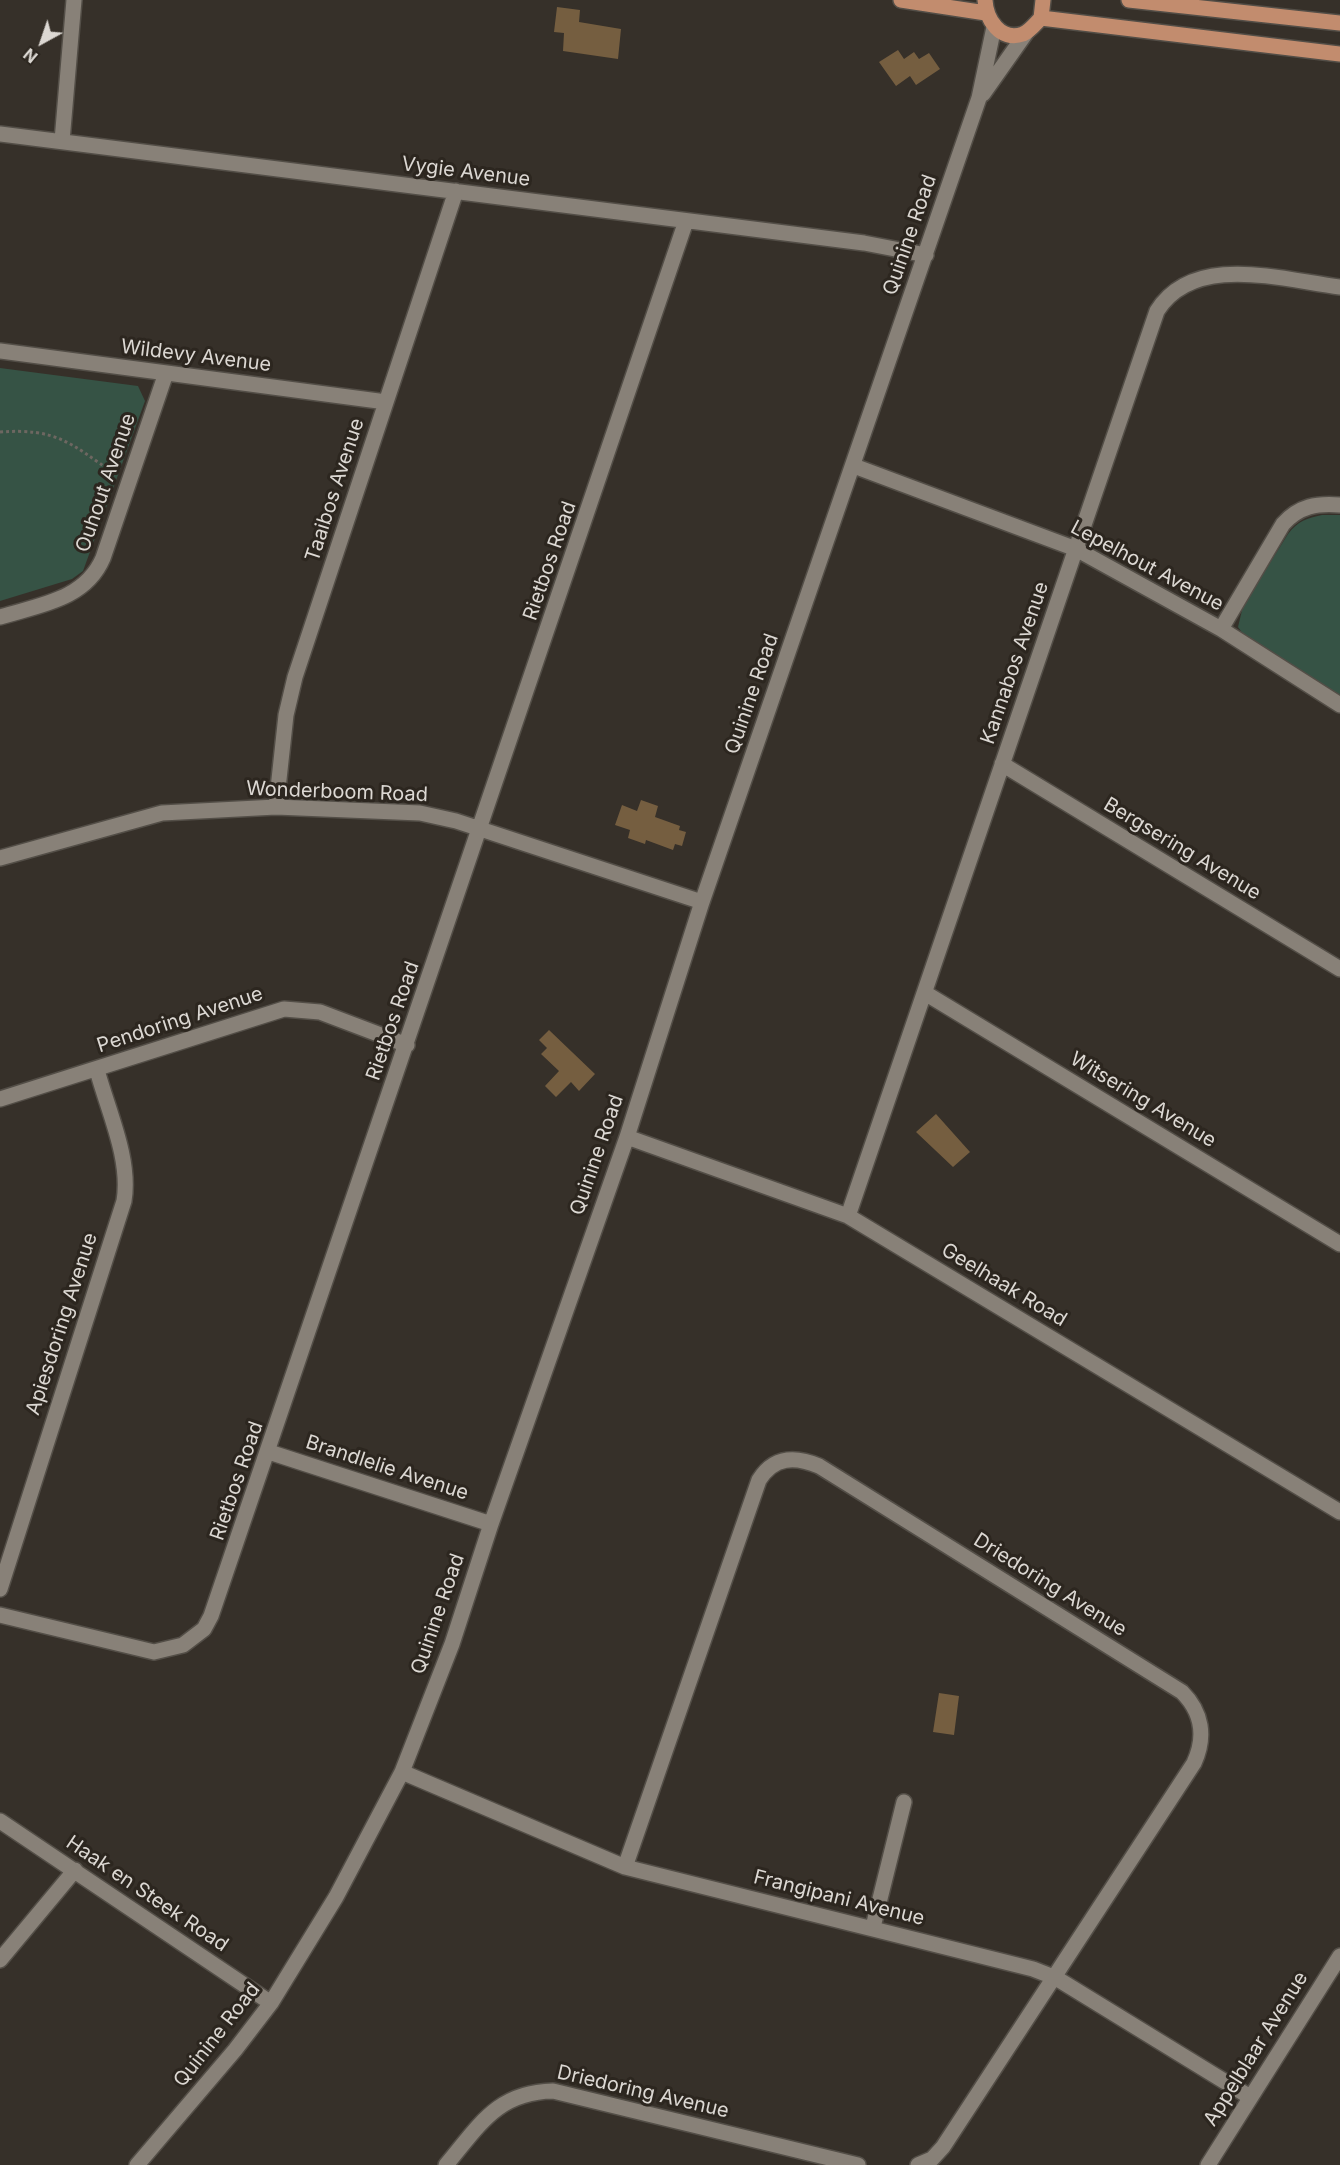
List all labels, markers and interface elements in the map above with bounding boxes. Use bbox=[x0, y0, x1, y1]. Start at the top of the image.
north arrow bbox=[12, 12, 72, 72]
text: N bbox=[19, 44, 42, 67]
street label: Vygie Avenue bbox=[400, 152, 532, 192]
street label: Quinine Road bbox=[878, 172, 942, 298]
street label: Wildevy Avenue bbox=[119, 335, 273, 377]
street label: Ouhout Avenue bbox=[71, 410, 141, 556]
street label: Taaibos Avenue bbox=[301, 415, 369, 565]
street label: Rietbos Road bbox=[518, 498, 582, 624]
street label: Lepelhout Avenue bbox=[1066, 516, 1228, 616]
street label: Kannabos Avenue bbox=[976, 579, 1054, 747]
street label: Quinine Road bbox=[720, 631, 784, 757]
street label: Wonderboom Road bbox=[246, 777, 428, 807]
street label: Bergsering Avenue bbox=[1099, 793, 1265, 905]
street label: Rietbos Road bbox=[361, 958, 425, 1084]
street label: Pendoring Avenue bbox=[94, 982, 266, 1058]
street label: Witsering Avenue bbox=[1066, 1047, 1220, 1153]
street label: Quinine Road bbox=[565, 1092, 629, 1218]
street label: Apiesdoring Avenue bbox=[21, 1230, 103, 1418]
street label: Geelhaak Road bbox=[937, 1238, 1071, 1332]
street label: Rietbos Road bbox=[205, 1418, 269, 1544]
street label: Brandlelie Avenue bbox=[303, 1430, 471, 1506]
street label: Driedoring Avenue bbox=[969, 1528, 1131, 1642]
street label: Quinine Road bbox=[406, 1551, 470, 1677]
street label: Haak en Steek Road bbox=[61, 1831, 233, 1957]
street label: Frangipani Avenue bbox=[751, 1865, 927, 1931]
street label: Appelblaar Avenue bbox=[1199, 1967, 1313, 2131]
street label: Quinine Road bbox=[169, 1978, 265, 2092]
street label: Driedoring Avenue bbox=[555, 2061, 731, 2123]

